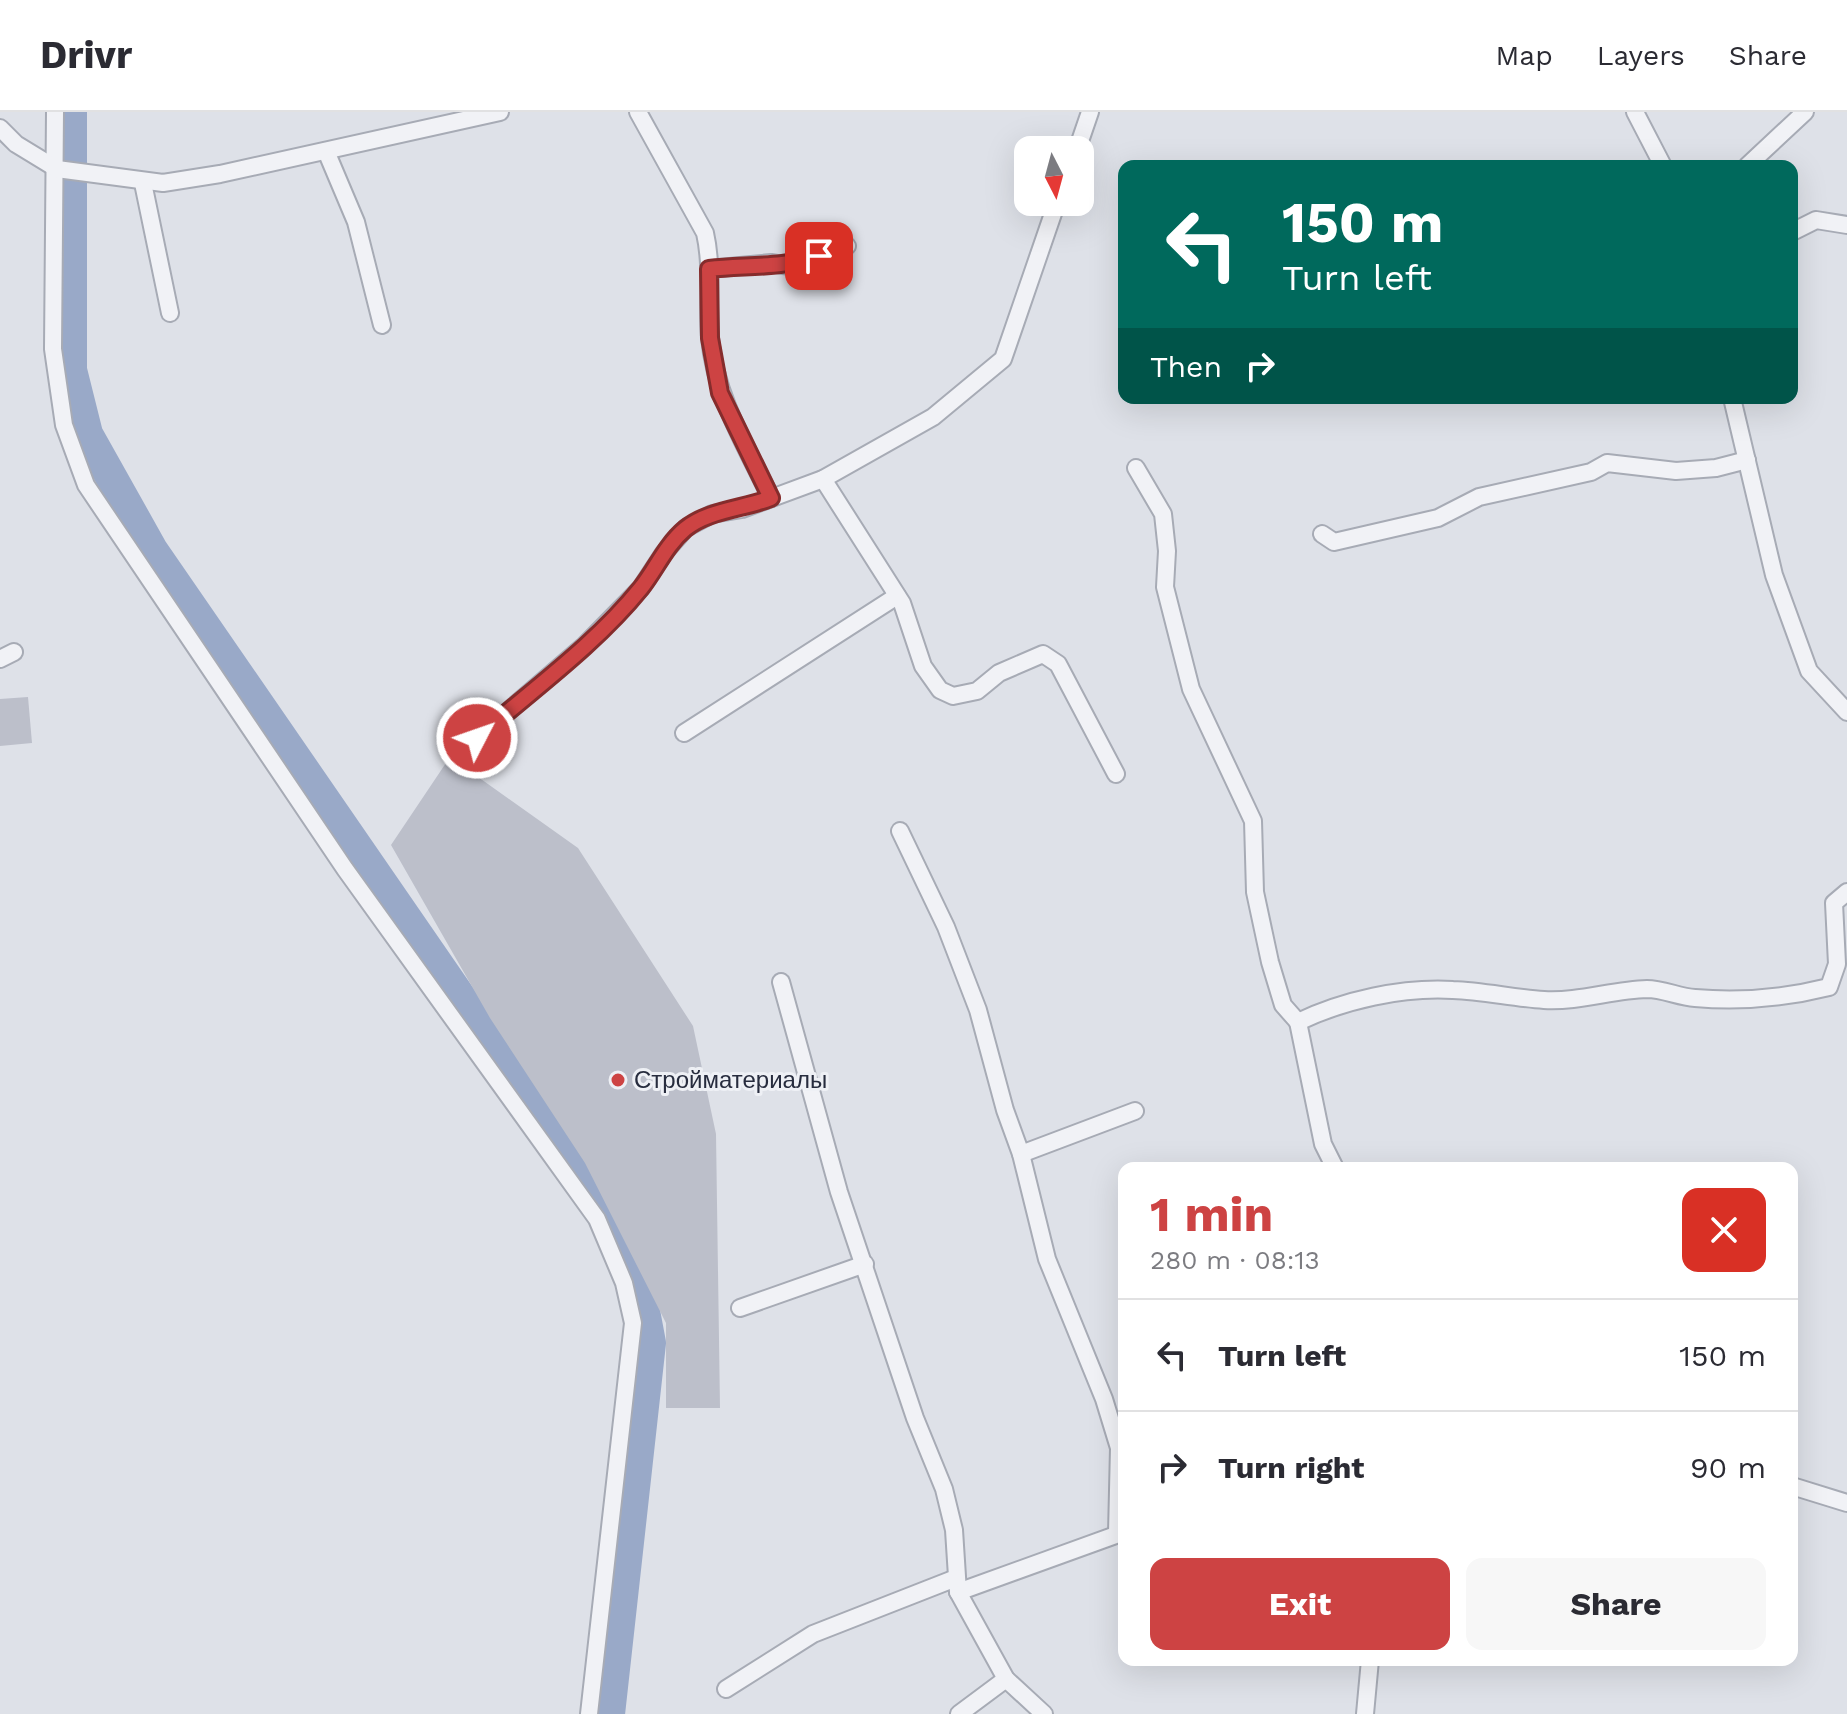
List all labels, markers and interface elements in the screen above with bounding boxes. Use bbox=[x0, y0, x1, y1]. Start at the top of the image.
text: Drivr bbox=[40, 33, 132, 77]
text: Map bbox=[1496, 39, 1553, 72]
text: Layers bbox=[1597, 39, 1685, 72]
text: Share bbox=[1729, 39, 1807, 72]
north arrow bbox=[1014, 136, 1094, 216]
map controls bbox=[1014, 136, 1094, 216]
text: 150 m bbox=[1282, 190, 1444, 256]
icon: left bbox=[1150, 192, 1254, 296]
pin bbox=[785, 222, 853, 290]
icon: arrive bbox=[797, 234, 841, 278]
text: Turn left bbox=[1282, 257, 1432, 299]
icon: right bbox=[1238, 344, 1282, 388]
text: Then bbox=[1150, 349, 1222, 384]
position arrow bbox=[435, 696, 519, 780]
place label: Стройматериалы bbox=[634, 1066, 827, 1094]
marker: Стройматериалы bbox=[609, 1071, 627, 1089]
text: 1 min bbox=[1150, 1186, 1273, 1243]
button: close bbox=[1682, 1188, 1766, 1272]
text: 280 m · 08:13 bbox=[1150, 1245, 1320, 1275]
icon: left bbox=[1150, 1333, 1194, 1377]
text: Turn left bbox=[1218, 1338, 1346, 1373]
text: 150 m bbox=[1679, 1338, 1766, 1373]
icon: right bbox=[1150, 1445, 1194, 1489]
text: Turn right bbox=[1218, 1450, 1364, 1485]
text: 90 m bbox=[1690, 1450, 1766, 1485]
button: Exit bbox=[1150, 1558, 1450, 1650]
button: Share bbox=[1466, 1558, 1766, 1650]

